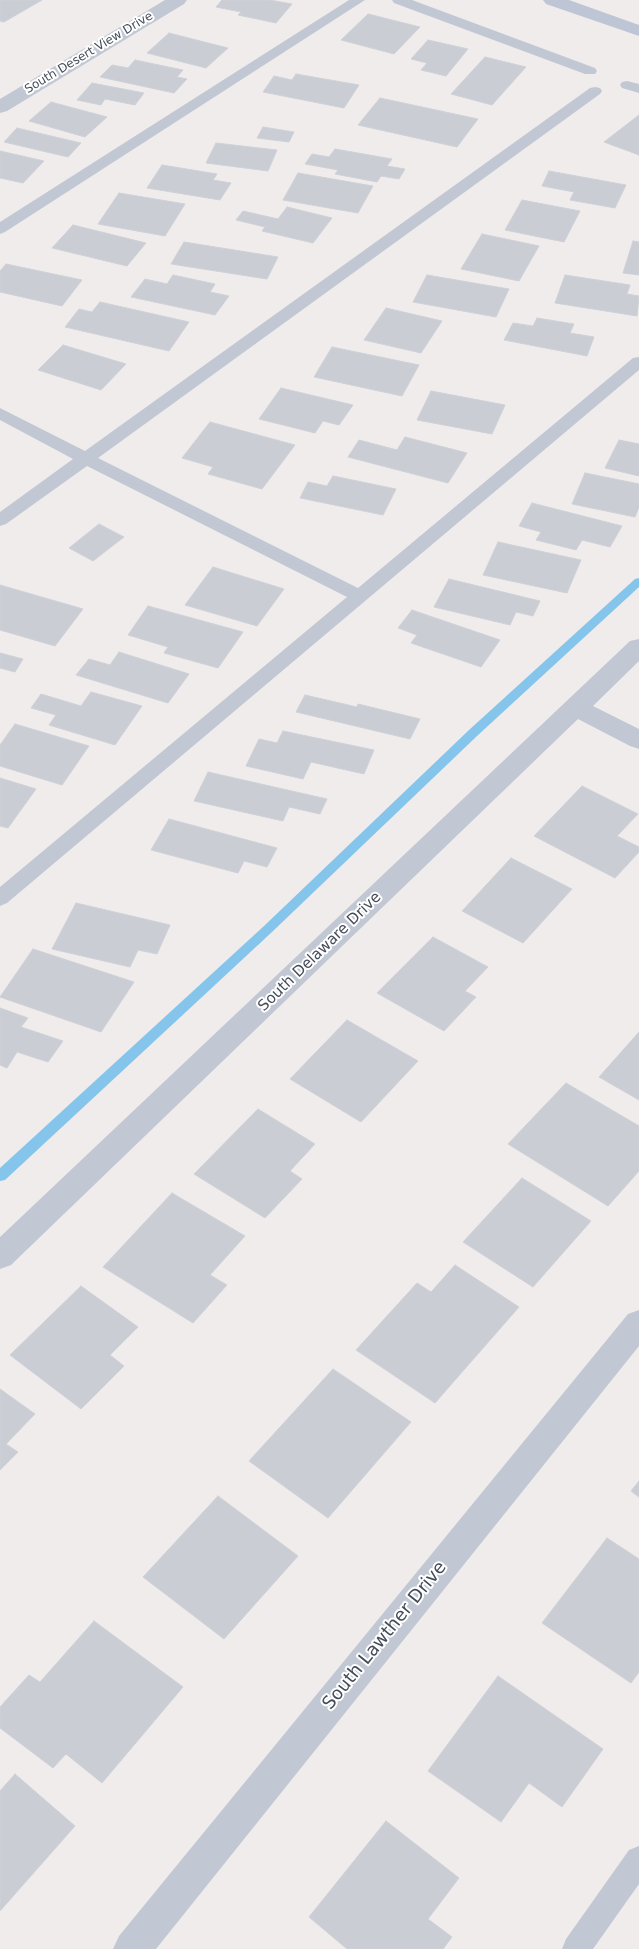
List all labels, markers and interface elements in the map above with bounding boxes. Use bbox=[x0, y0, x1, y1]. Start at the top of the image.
street label: South Desert View Drive bbox=[22, 9, 156, 97]
street label: South Delaware Drive bbox=[255, 889, 385, 1015]
street label: South Lawther Drive bbox=[319, 1558, 451, 1714]

